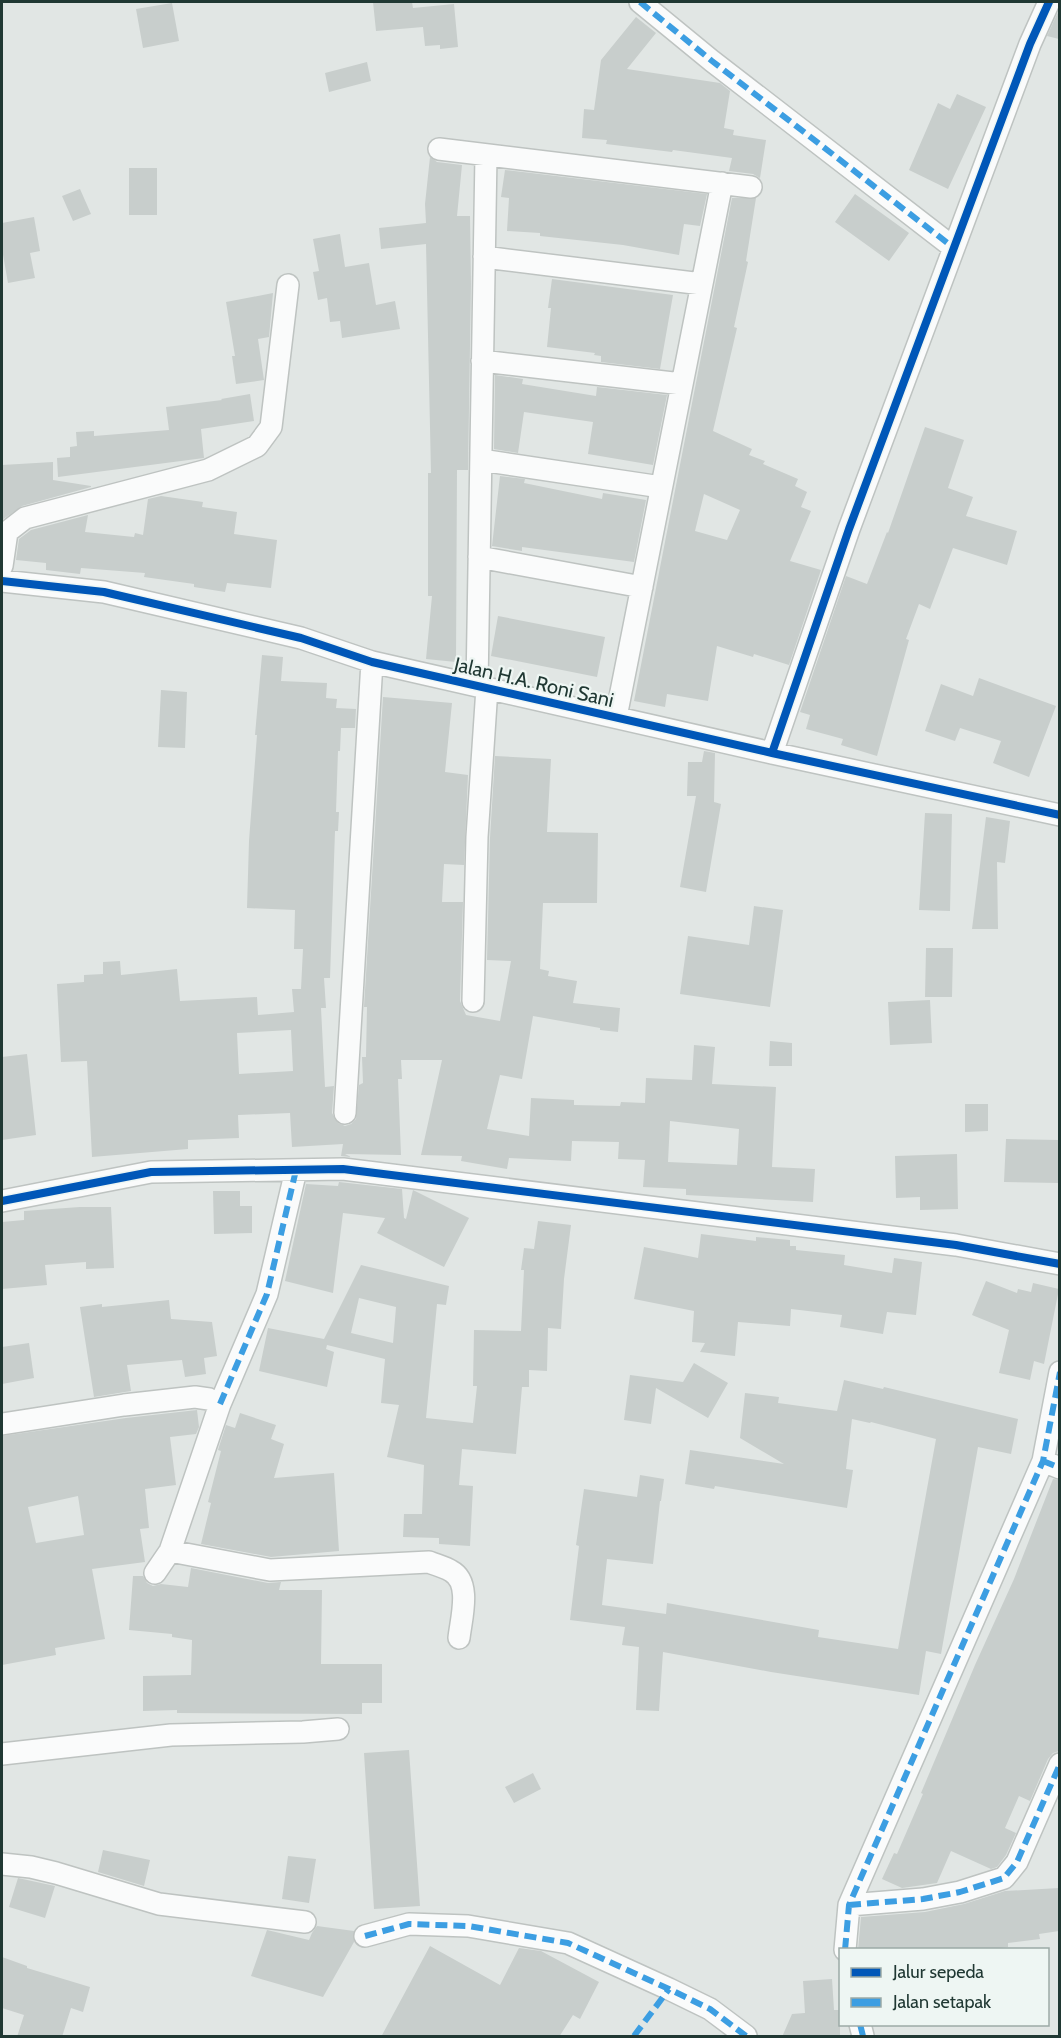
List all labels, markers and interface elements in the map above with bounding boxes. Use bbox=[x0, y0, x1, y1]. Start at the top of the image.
street label: Jalan H.A. Roni Sani bbox=[451, 652, 616, 712]
legend bbox=[839, 1948, 1049, 2026]
text: Jalur sepeda bbox=[892, 1961, 984, 1983]
text: Jalan setapak bbox=[892, 1991, 992, 2013]

